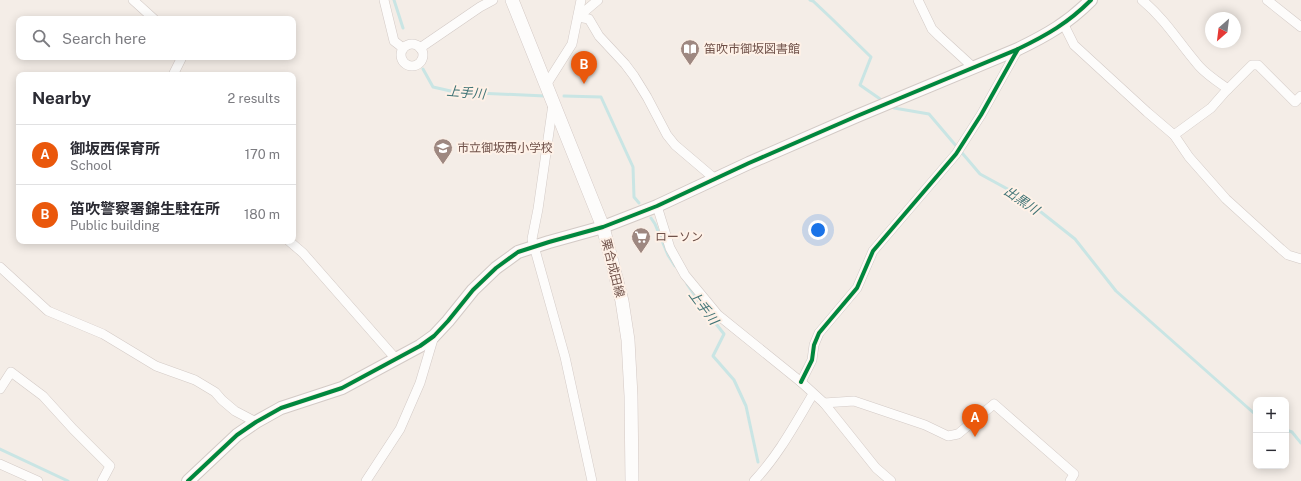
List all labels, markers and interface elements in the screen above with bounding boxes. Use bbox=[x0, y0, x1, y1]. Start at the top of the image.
north arrow bbox=[1205, 12, 1241, 48]
search box bbox=[16, 16, 296, 60]
icon: search bbox=[30, 27, 52, 49]
text: Search here bbox=[62, 30, 146, 47]
library icon: 笛吹市御坂図書館 bbox=[679, 38, 701, 66]
place label: 笛吹市御坂図書館 bbox=[704, 42, 800, 56]
pin: B bbox=[571, 51, 597, 84]
water label: 上手川 bbox=[446, 83, 488, 102]
text: Nearby bbox=[32, 88, 91, 108]
text: 2 results bbox=[228, 91, 280, 106]
school or university icon: 市立御坂西小学校 bbox=[432, 137, 454, 165]
text: 御坂西保育所 bbox=[70, 140, 160, 157]
place label: 市立御坂西小学校 bbox=[457, 141, 553, 155]
text: A bbox=[40, 147, 50, 162]
text: 170 m bbox=[245, 147, 280, 162]
text: School bbox=[70, 158, 112, 173]
water label: 出黒川 bbox=[1001, 183, 1044, 219]
text: 笛吹警察署錦生駐在所 bbox=[70, 200, 220, 217]
text: B bbox=[41, 207, 49, 222]
text: 180 m bbox=[244, 207, 280, 222]
text: Public building bbox=[70, 218, 160, 233]
your location bbox=[808, 220, 828, 240]
supermarket icon: ローソン bbox=[630, 226, 652, 254]
place label: ローソン bbox=[655, 230, 703, 244]
street label: 栗合成田線 bbox=[599, 237, 627, 299]
water label: 上手川 bbox=[686, 287, 723, 329]
map controls bbox=[1253, 397, 1289, 469]
button: + bbox=[1253, 397, 1289, 433]
pin: A bbox=[962, 404, 988, 437]
button: − bbox=[1253, 433, 1289, 469]

